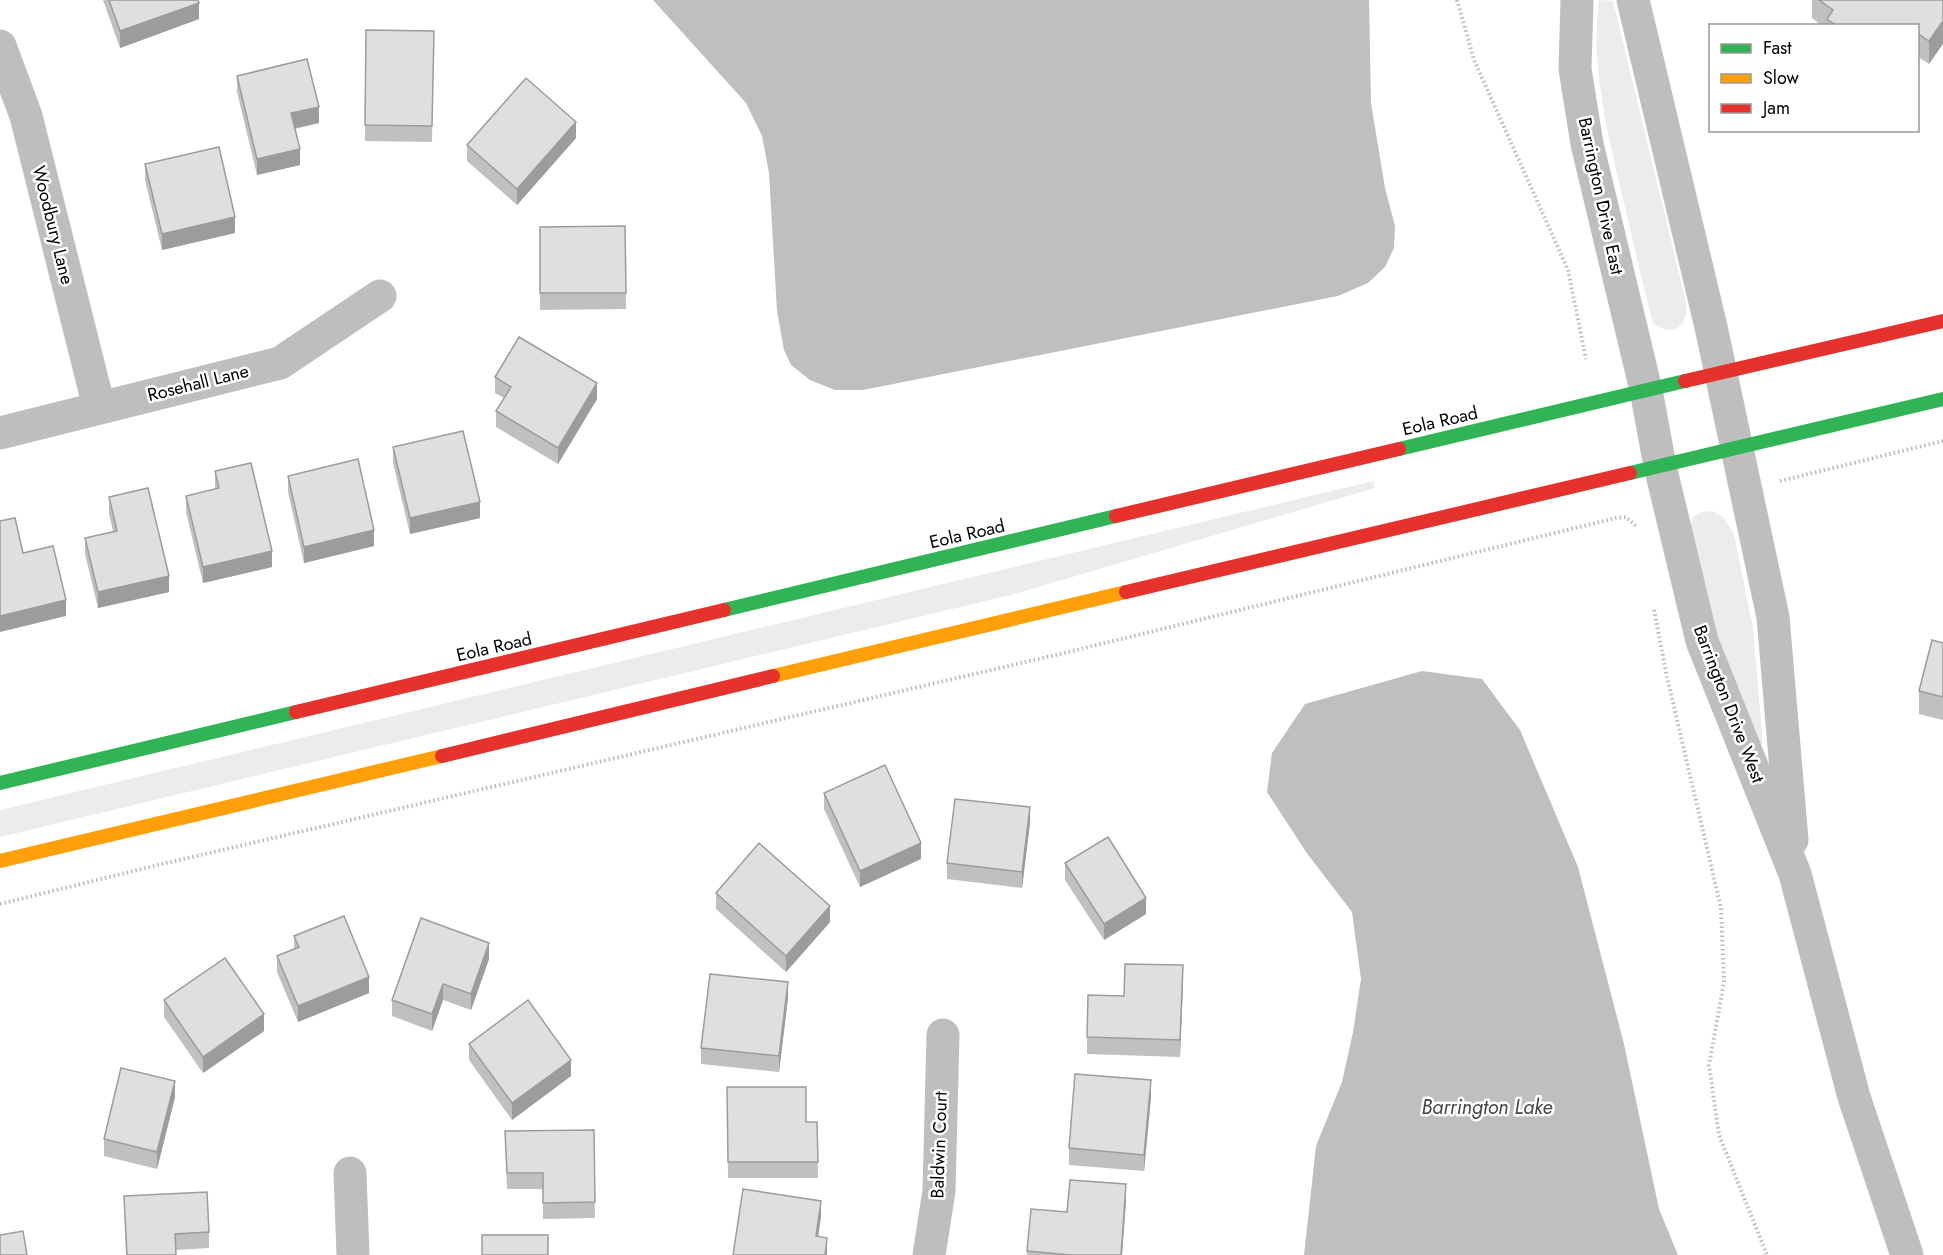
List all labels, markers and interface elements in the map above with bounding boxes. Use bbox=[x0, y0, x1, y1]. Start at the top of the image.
legend bbox=[1709, 24, 1919, 132]
text: Fast bbox=[1763, 35, 1792, 61]
text: Slow bbox=[1763, 65, 1800, 91]
text: Jam bbox=[1761, 95, 1790, 121]
street label: Barrington Drive East bbox=[1572, 115, 1630, 278]
street label: Woodbury Lane bbox=[26, 163, 80, 287]
street label: Rosehall Lane bbox=[145, 358, 251, 408]
street label: Eola Road bbox=[1400, 400, 1480, 442]
street label: Eola Road bbox=[927, 513, 1007, 555]
street label: Barrington Drive West bbox=[1687, 621, 1771, 787]
street label: Eola Road bbox=[454, 626, 534, 668]
street label: Baldwin Court bbox=[924, 1090, 954, 1199]
water label: Barrington Lake bbox=[1422, 1093, 1553, 1122]

